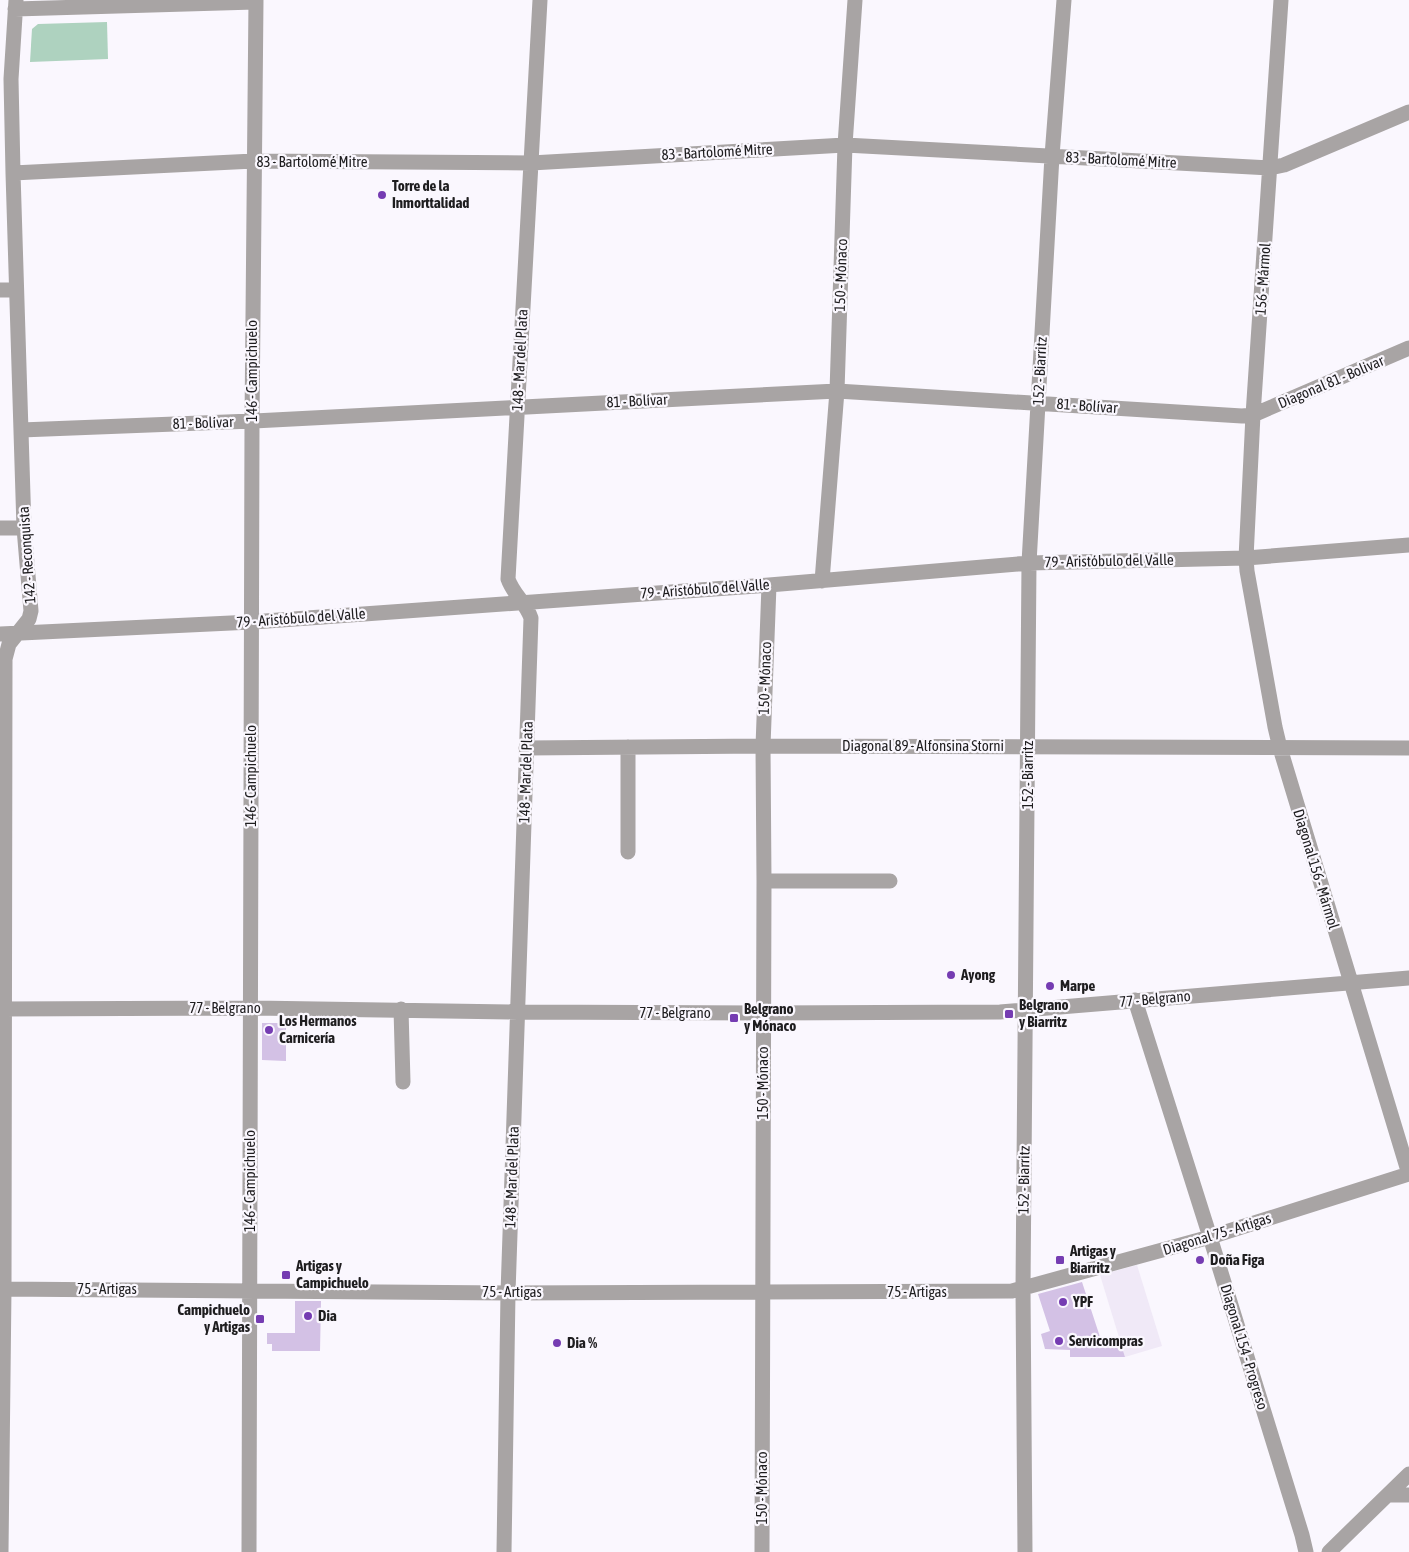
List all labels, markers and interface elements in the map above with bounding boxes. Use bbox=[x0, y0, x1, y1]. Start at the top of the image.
street label: 83 - Bartolomé Mitre bbox=[661, 140, 773, 163]
street label: 83 - Bartolomé Mitre bbox=[1065, 148, 1177, 171]
street label: 83 - Bartolomé Mitre bbox=[256, 153, 368, 170]
place label: Torre de la Inmorttalidad bbox=[392, 177, 469, 211]
marker: Torre de la Inmorttalidad bbox=[376, 189, 388, 201]
street label: 150 - Mónaco bbox=[831, 238, 850, 312]
street label: 156 - Mármol bbox=[1252, 242, 1274, 316]
street label: 148 - Mar del Plata bbox=[508, 309, 531, 411]
street label: 146 - Campichuelo bbox=[243, 320, 260, 422]
street label: 152 - Biarritz bbox=[1029, 336, 1050, 406]
street label: Diagonal 81 - Bolivar bbox=[1275, 351, 1387, 411]
street label: 81 - Bolívar bbox=[606, 390, 668, 411]
street label: 81 - Bolívar bbox=[1056, 395, 1119, 416]
street label: 81 - Bolívar bbox=[172, 413, 234, 432]
street label: 142 - Reconquista bbox=[15, 506, 38, 604]
street label: 79 - Aristóbulo del Valle bbox=[1044, 551, 1174, 570]
street label: 79 - Aristóbulo del Valle bbox=[640, 575, 770, 601]
street label: 79 - Aristóbulo del Valle bbox=[236, 604, 366, 630]
street label: 150 - Mónaco bbox=[755, 641, 774, 715]
street label: 148 - Mar del Plata bbox=[515, 721, 536, 823]
street label: 146 - Campichuelo bbox=[242, 725, 259, 827]
street label: Diagonal 89 - Alfonsina Storni bbox=[842, 737, 1004, 754]
street label: 152 - Biarritz bbox=[1019, 740, 1036, 809]
street label: Diagonal 156 - Mármol bbox=[1290, 807, 1343, 931]
place label: Ayong bbox=[960, 966, 996, 983]
marker: Ayong bbox=[945, 969, 957, 981]
place label: Marpe bbox=[1060, 977, 1096, 994]
marker: Marpe bbox=[1044, 980, 1056, 992]
street label: 77 - Belgrano bbox=[1119, 987, 1191, 1010]
place label: Belgrano y Biarritz bbox=[1019, 996, 1069, 1030]
street label: 77 - Belgrano bbox=[189, 999, 261, 1016]
place label: Belgrano y Mónaco bbox=[744, 1000, 796, 1034]
street label: 77 - Belgrano bbox=[639, 1004, 711, 1021]
marker: Belgrano y Biarritz bbox=[1003, 1008, 1015, 1020]
place label: Los Hermanos Carnicería bbox=[279, 1012, 357, 1046]
marker: Belgrano y Mónaco bbox=[728, 1012, 740, 1024]
marker: Los Hermanos Carnicería bbox=[263, 1024, 275, 1036]
street label: 150 - Mónaco bbox=[754, 1047, 771, 1119]
street label: 148 - Mar del Plata bbox=[501, 1126, 522, 1228]
street label: 146 - Campichuelo bbox=[241, 1130, 258, 1232]
street label: 152 - Biarritz bbox=[1014, 1145, 1033, 1214]
street label: Diagonal 75 - Artigas bbox=[1161, 1209, 1273, 1258]
place label: Artigas y Biarritz bbox=[1069, 1242, 1117, 1276]
place label: Doña Figa bbox=[1210, 1251, 1264, 1268]
marker: Artigas y Biarritz bbox=[1054, 1254, 1066, 1266]
marker: Doña Figa bbox=[1194, 1254, 1206, 1266]
place label: Artigas y Campichuelo bbox=[295, 1257, 369, 1291]
marker: Artigas y Campichuelo bbox=[280, 1269, 292, 1281]
street label: 75 - Artigas bbox=[77, 1280, 137, 1297]
street label: Diagonal 154 - Progreso bbox=[1217, 1282, 1272, 1412]
street label: 75 - Artigas bbox=[482, 1283, 542, 1300]
street label: 75 - Artigas bbox=[887, 1283, 947, 1300]
place label: YPF bbox=[1072, 1293, 1093, 1310]
marker: YPF bbox=[1057, 1296, 1069, 1308]
place label: Campichuelo y Artigas bbox=[177, 1301, 251, 1335]
place label: Dia bbox=[318, 1307, 337, 1324]
marker: Dia bbox=[302, 1310, 314, 1322]
marker: Campichuelo y Artigas bbox=[254, 1313, 266, 1325]
place label: Servicompras bbox=[1069, 1332, 1144, 1349]
place label: Dia % bbox=[567, 1334, 598, 1351]
marker: Servicompras bbox=[1053, 1335, 1065, 1347]
marker: Dia % bbox=[551, 1337, 563, 1349]
street label: 150 - Mónaco bbox=[753, 1452, 770, 1524]

